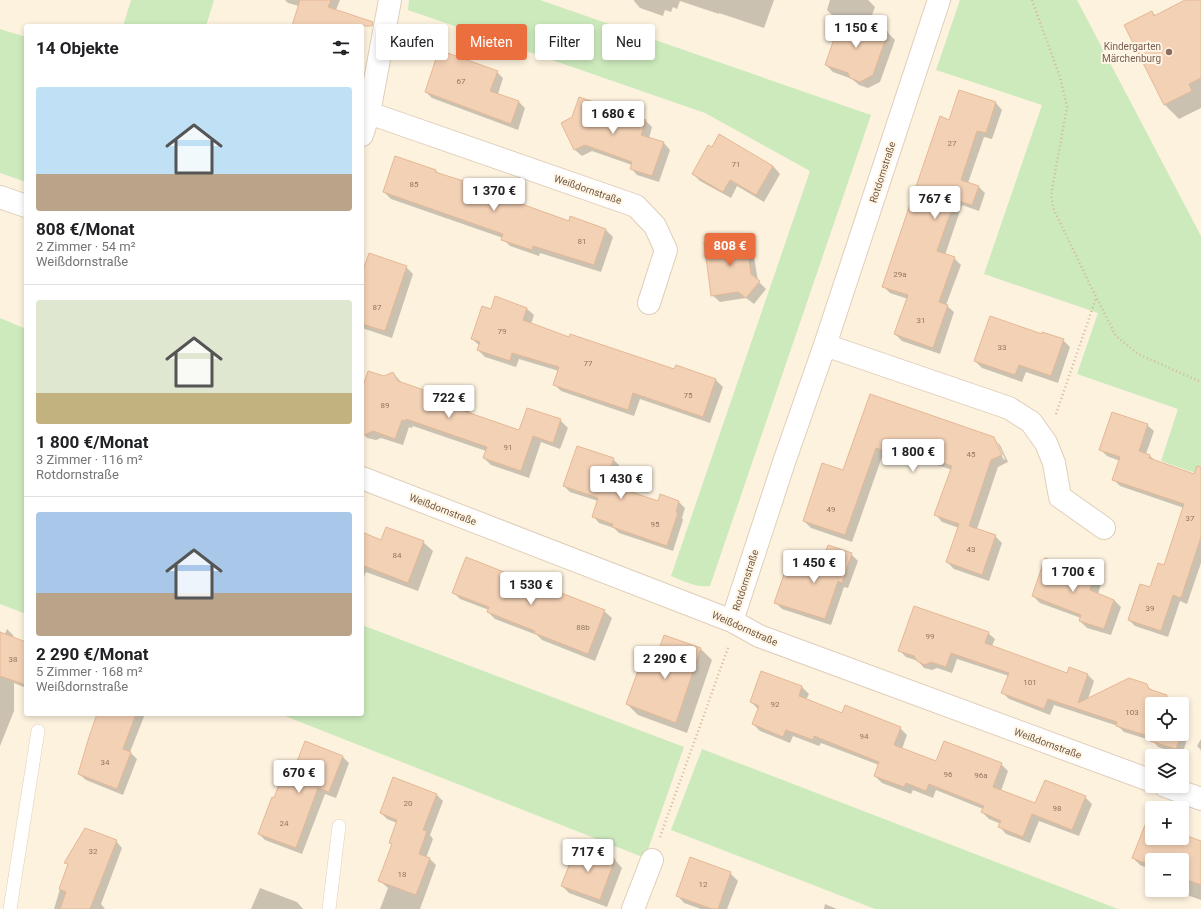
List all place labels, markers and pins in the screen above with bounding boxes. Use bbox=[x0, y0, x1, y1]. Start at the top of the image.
pin: 1 150 € bbox=[819, 15, 893, 49]
place label: Kindergarten Märchenburg bbox=[1102, 41, 1161, 64]
marker: Kindergarten Märchenburg bbox=[1164, 47, 1174, 57]
pin: 1 680 € bbox=[576, 101, 650, 135]
pin: 1 370 € bbox=[457, 178, 531, 212]
pin: 767 € bbox=[907, 186, 963, 220]
pin: 808 € bbox=[702, 233, 758, 267]
pin: 722 € bbox=[421, 385, 477, 419]
pin: 1 800 € bbox=[876, 439, 950, 473]
pin: 1 430 € bbox=[584, 466, 658, 500]
pin: 1 450 € bbox=[777, 550, 851, 584]
pin: 1 700 € bbox=[1036, 559, 1110, 593]
pin: 1 530 € bbox=[494, 572, 568, 606]
pin: 2 290 € bbox=[628, 646, 702, 680]
pin: 670 € bbox=[271, 760, 327, 794]
pin: 717 € bbox=[560, 839, 616, 873]

